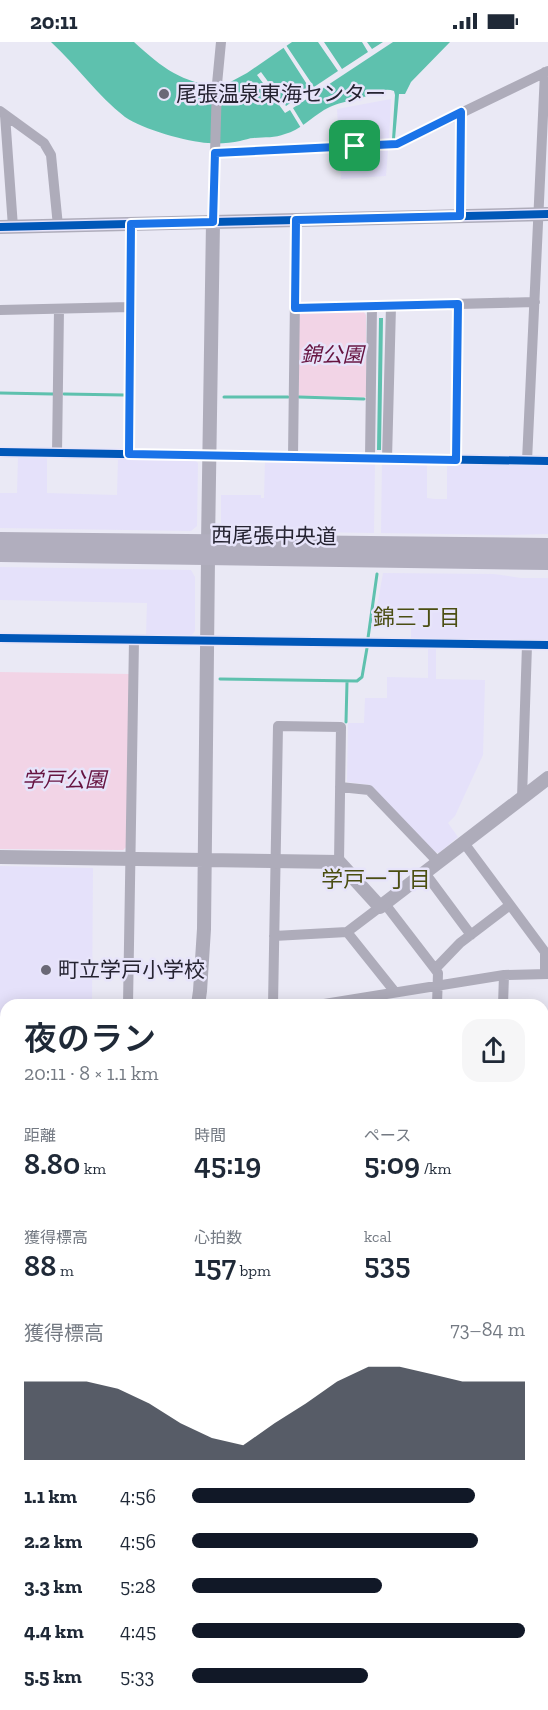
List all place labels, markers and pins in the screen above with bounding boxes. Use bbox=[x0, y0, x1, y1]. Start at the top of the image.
place label: 尾張温泉東海センター bbox=[176, 81, 386, 106]
marker: 尾張温泉東海センター bbox=[157, 87, 171, 101]
pin bbox=[329, 120, 380, 171]
place label: 町立学戸小学校 bbox=[58, 957, 205, 982]
marker: 町立学戸小学校 bbox=[39, 963, 53, 977]

